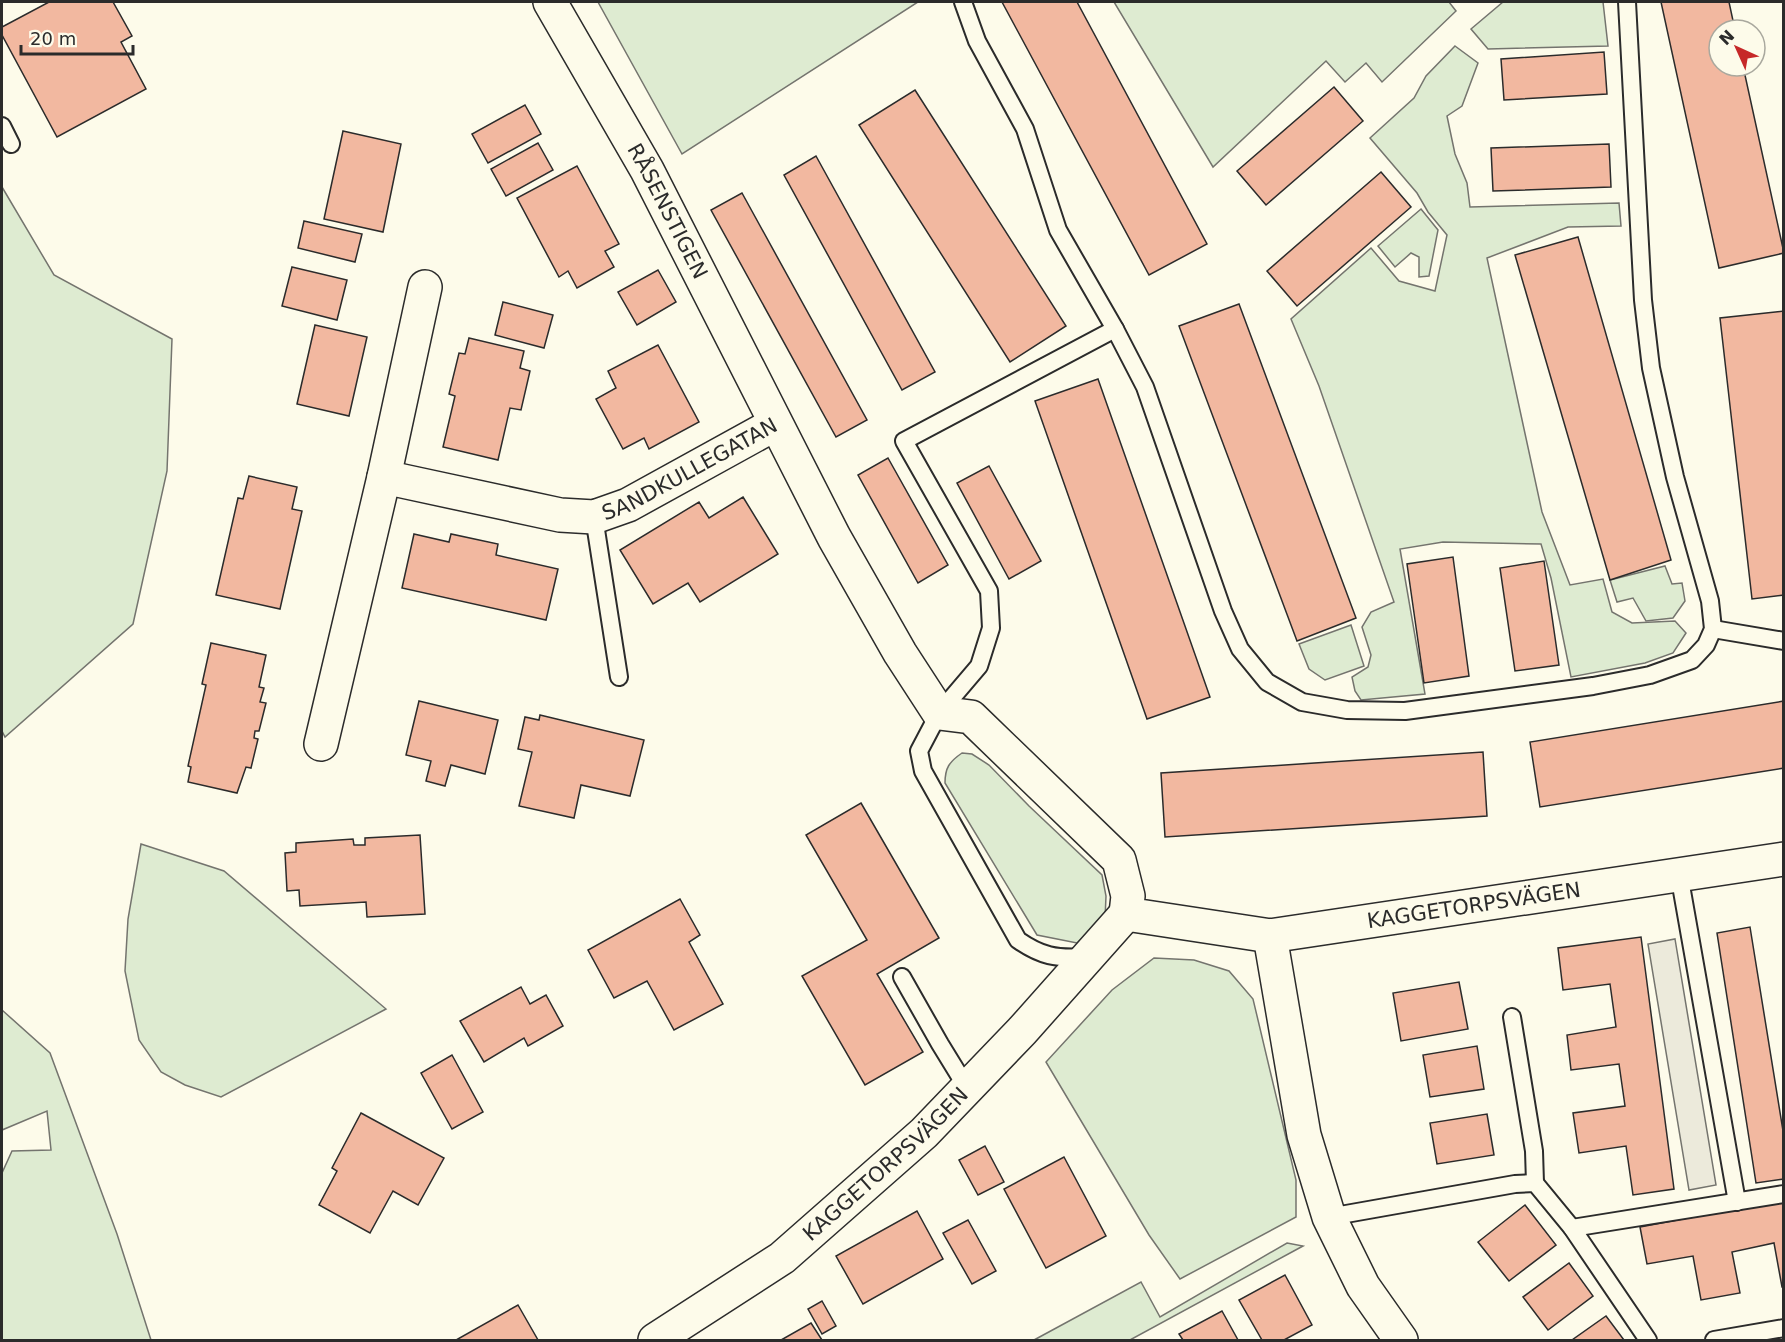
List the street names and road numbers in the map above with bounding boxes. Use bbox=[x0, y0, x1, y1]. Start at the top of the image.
street label: RÅSENSTIGEN bbox=[622, 139, 712, 283]
street label: SANDKULLEGATAN bbox=[599, 413, 781, 525]
street label: KAGGETORPSVÄGEN bbox=[1366, 878, 1582, 933]
street label: KAGGETORPSVÄGEN bbox=[798, 1083, 973, 1246]

